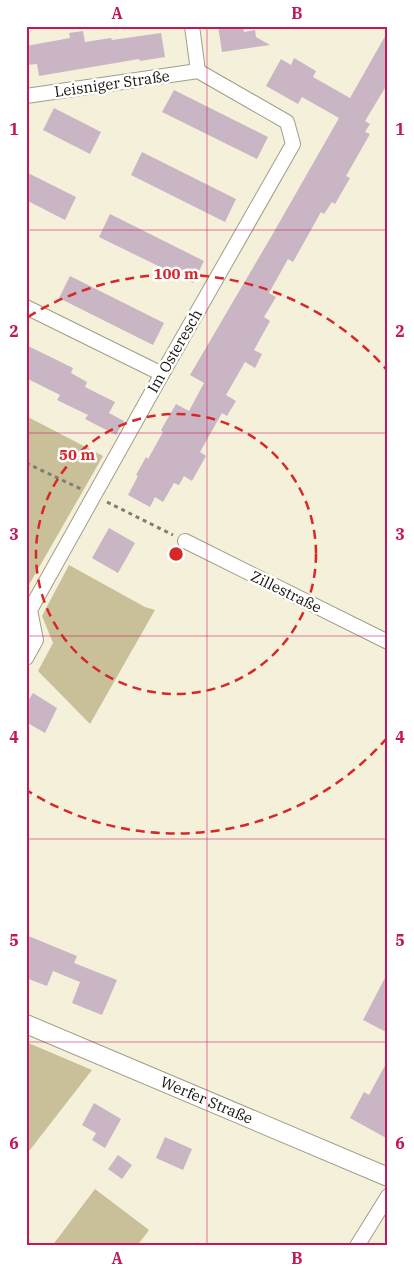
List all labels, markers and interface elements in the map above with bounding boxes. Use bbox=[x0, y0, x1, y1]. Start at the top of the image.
text: A bbox=[111, 3, 123, 23]
text: B bbox=[291, 3, 303, 23]
street label: Leisniger Straße bbox=[53, 66, 171, 101]
text: 1 bbox=[9, 119, 19, 139]
text: 1 bbox=[395, 119, 405, 139]
text: 100 m bbox=[153, 264, 199, 283]
street label: Im Osteresch bbox=[143, 306, 206, 396]
text: 2 bbox=[9, 321, 19, 341]
text: 2 bbox=[395, 321, 405, 341]
text: 50 m bbox=[59, 445, 95, 464]
text: 3 bbox=[9, 524, 19, 544]
text: 3 bbox=[395, 524, 405, 544]
centre of rings bbox=[167, 545, 185, 563]
street label: Zillestraße bbox=[248, 566, 325, 617]
text: 4 bbox=[9, 727, 19, 747]
text: 4 bbox=[395, 727, 405, 747]
text: 5 bbox=[9, 930, 19, 950]
text: 5 bbox=[395, 930, 405, 950]
street label: Werfer Straße bbox=[158, 1072, 256, 1128]
text: 6 bbox=[9, 1133, 19, 1153]
text: 6 bbox=[395, 1133, 405, 1153]
text: A bbox=[111, 1248, 123, 1268]
text: B bbox=[291, 1248, 303, 1268]

